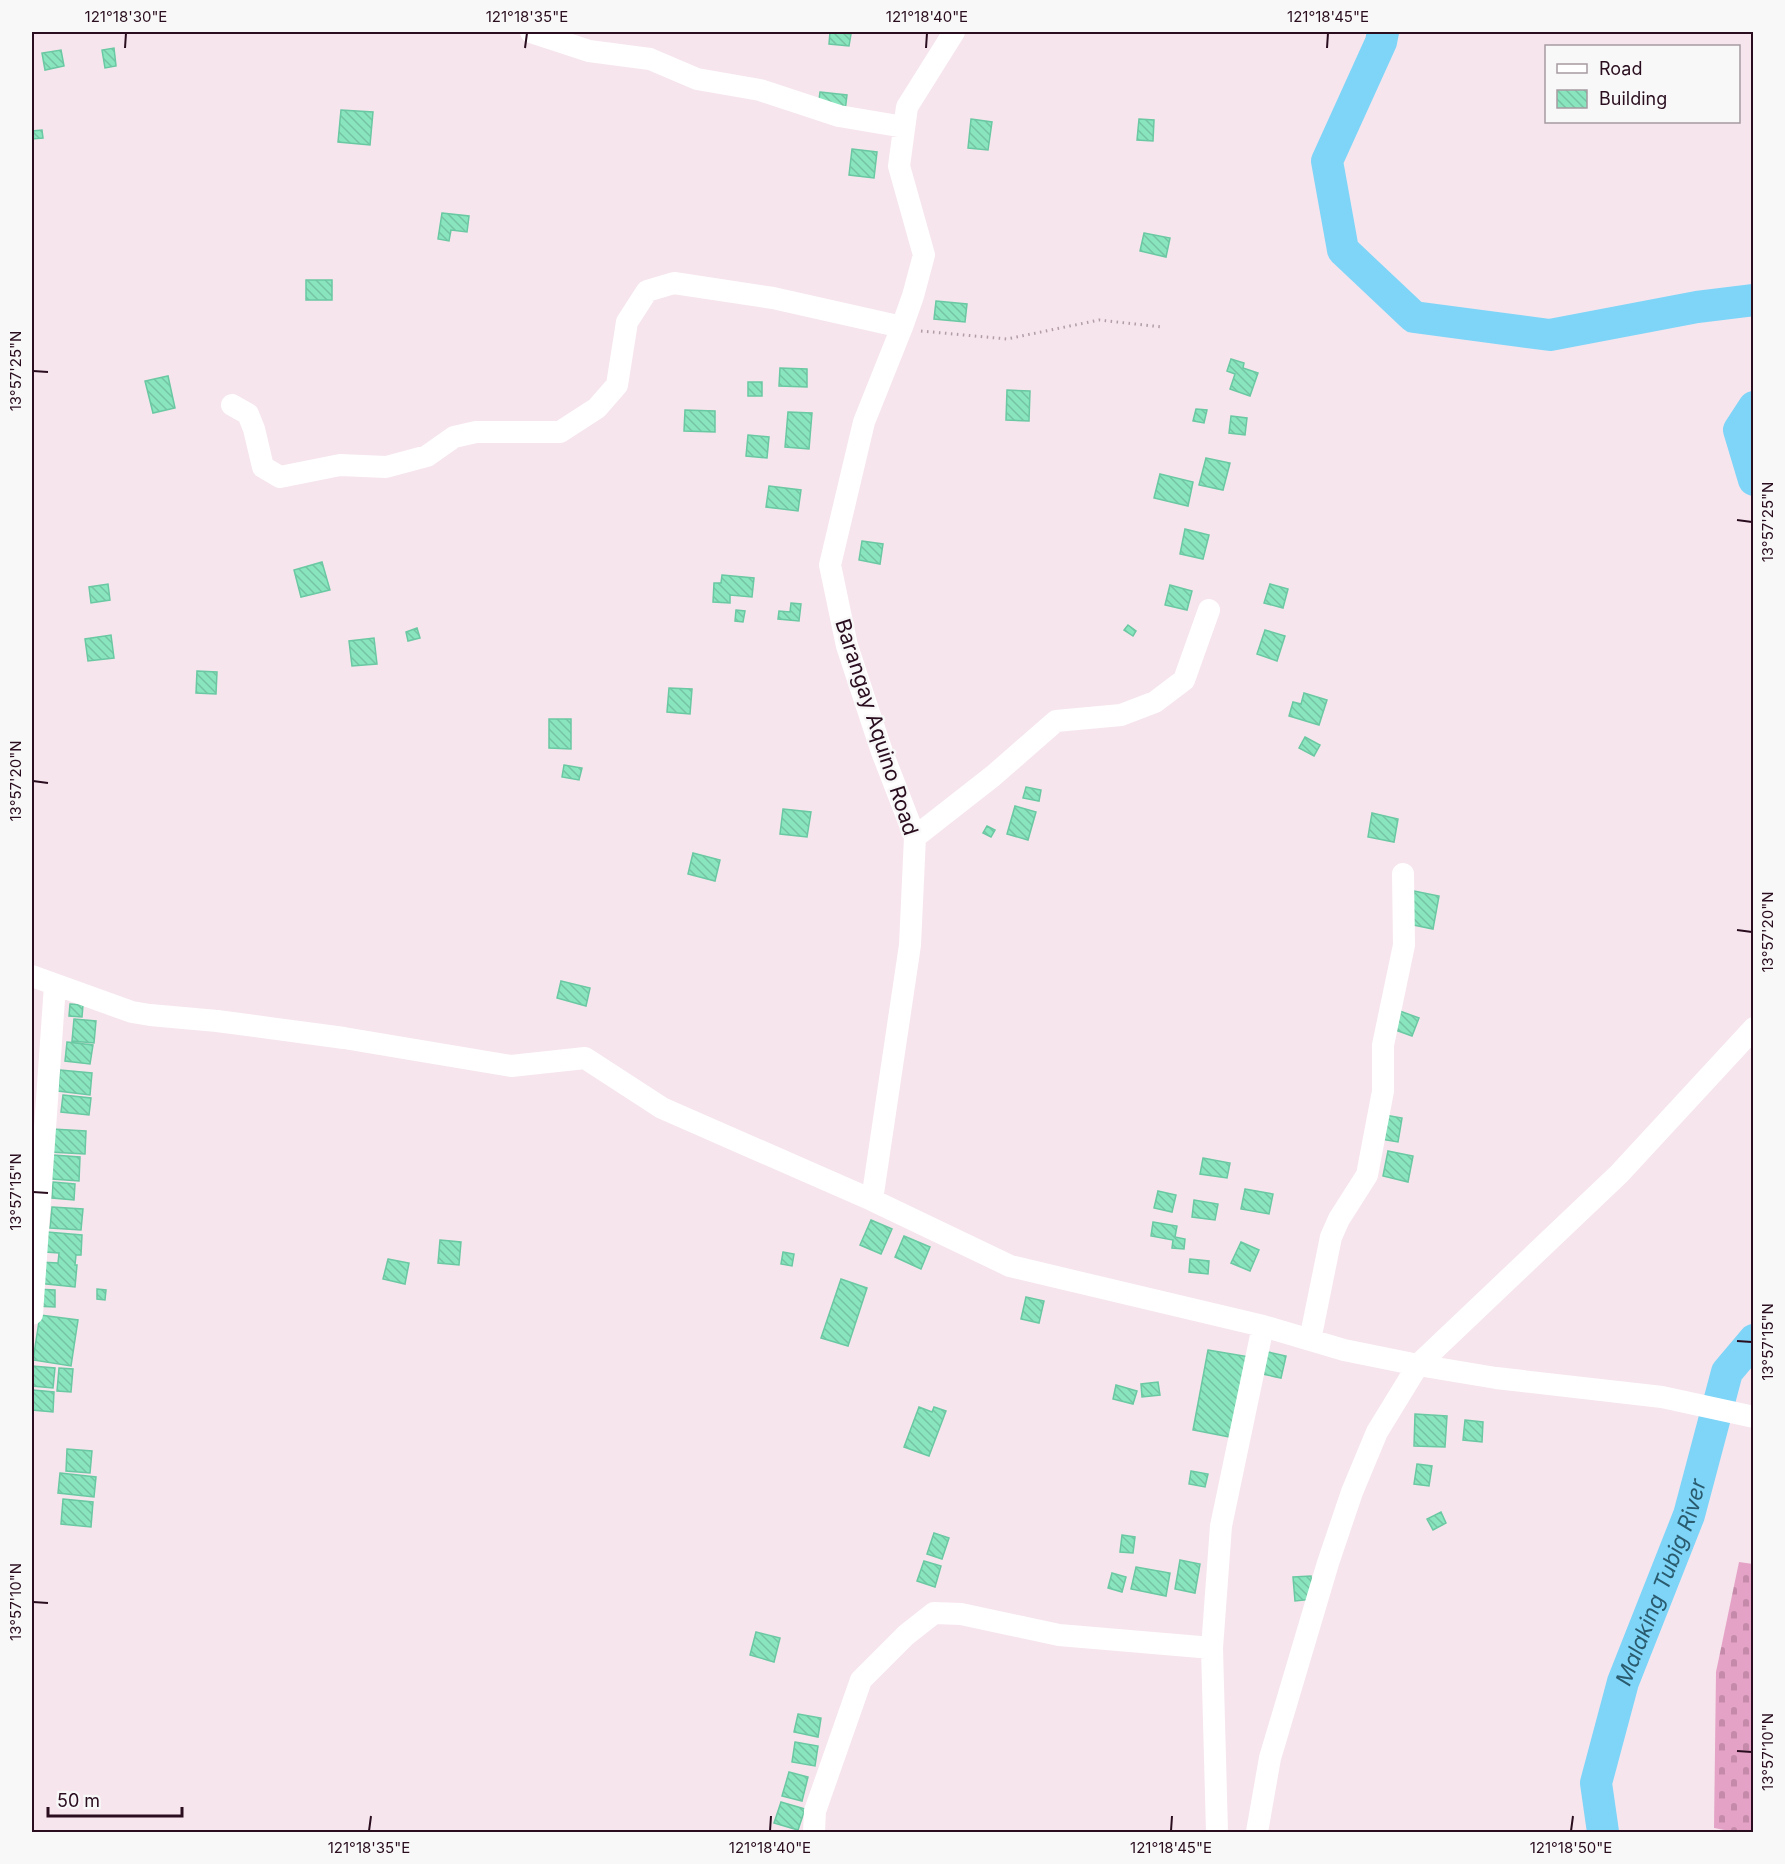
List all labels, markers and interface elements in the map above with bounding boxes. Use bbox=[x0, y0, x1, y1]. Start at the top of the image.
text: 121°18'30"E bbox=[85, 7, 167, 26]
text: 121°18'35"E bbox=[486, 7, 568, 26]
text: 121°18'40"E bbox=[886, 7, 968, 26]
text: 121°18'45"E bbox=[1287, 7, 1369, 26]
legend bbox=[1545, 45, 1740, 123]
text: Road bbox=[1599, 58, 1642, 79]
text: Building bbox=[1599, 88, 1667, 109]
text: 13°57'25"N bbox=[6, 331, 25, 411]
text: 13°57'25"N bbox=[1758, 482, 1777, 562]
street label: Barangay Aquino Road bbox=[830, 616, 924, 838]
text: 13°57'20"N bbox=[6, 741, 25, 821]
text: 13°57'20"N bbox=[1758, 892, 1777, 972]
text: 13°57'15"N bbox=[6, 1153, 25, 1231]
text: 13°57'15"N bbox=[1758, 1303, 1777, 1381]
water label: Malaking Tubig River bbox=[1610, 1475, 1711, 1689]
text: 13°57'10"N bbox=[6, 1563, 25, 1641]
text: 13°57'10"N bbox=[1758, 1713, 1777, 1791]
scale bar bbox=[48, 1780, 182, 1818]
text: 50 m bbox=[57, 1790, 100, 1811]
text: 121°18'35"E bbox=[328, 1838, 410, 1857]
text: 121°18'40"E bbox=[729, 1838, 811, 1857]
text: 121°18'45"E bbox=[1130, 1838, 1212, 1857]
text: 121°18'50"E bbox=[1530, 1838, 1612, 1857]

